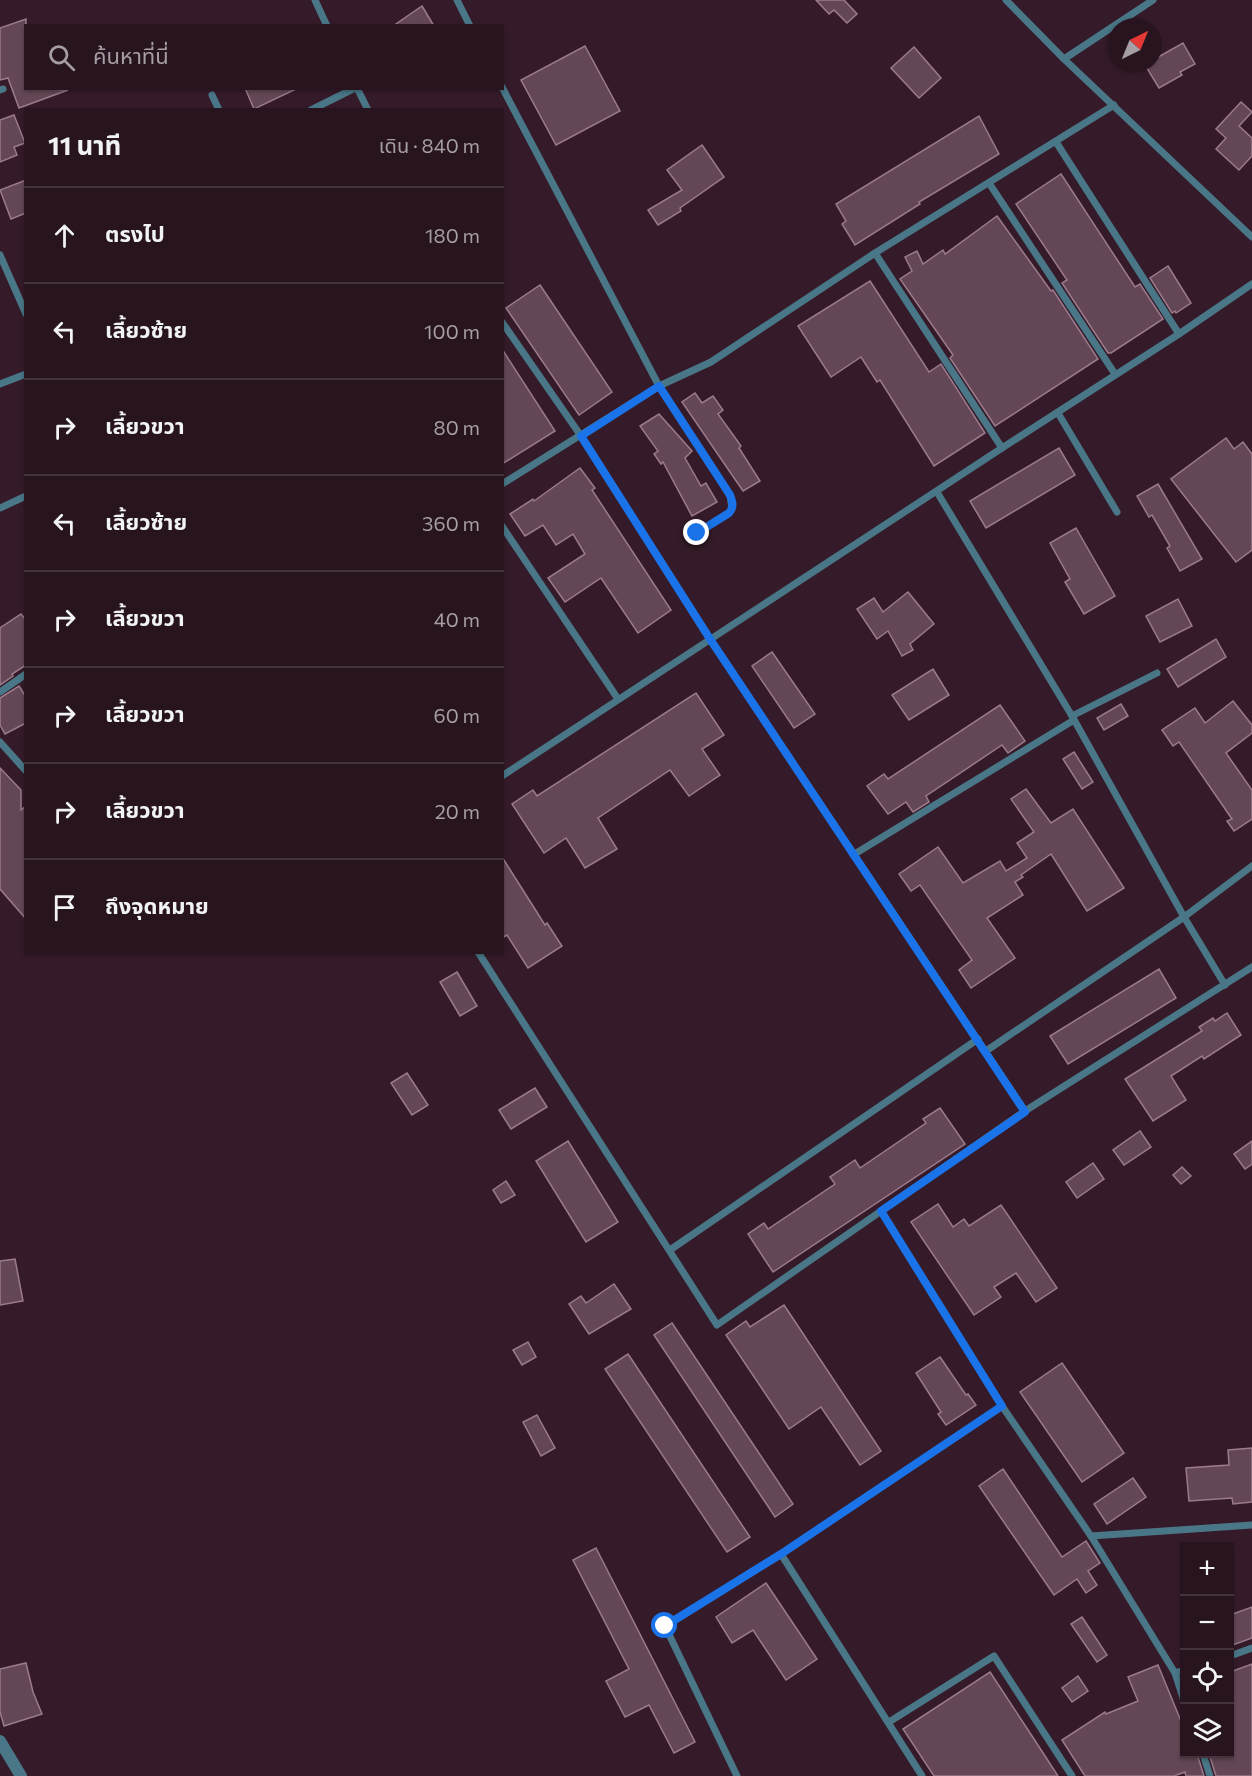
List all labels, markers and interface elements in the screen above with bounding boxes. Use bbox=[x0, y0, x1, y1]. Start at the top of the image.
north arrow bbox=[1108, 18, 1162, 72]
search box bbox=[24, 24, 504, 90]
icon: search bbox=[45, 41, 78, 74]
text: ค้นหาที่นี่ bbox=[93, 42, 169, 69]
text: 11 นาที bbox=[48, 129, 121, 160]
text: เดิน · 840 m bbox=[379, 133, 480, 157]
icon: ahead bbox=[48, 219, 81, 252]
text: ตรงไป bbox=[105, 220, 165, 247]
text: 180 m bbox=[425, 223, 480, 247]
icon: left bbox=[48, 315, 81, 348]
text: เลี้ยวซ้าย bbox=[105, 316, 187, 343]
text: 100 m bbox=[424, 319, 480, 343]
icon: right bbox=[48, 411, 81, 444]
text: เลี้ยวขวา bbox=[105, 412, 185, 439]
text: 80 m bbox=[434, 415, 480, 439]
icon: left bbox=[48, 507, 81, 540]
text: เลี้ยวซ้าย bbox=[105, 508, 187, 535]
text: 360 m bbox=[422, 511, 480, 535]
route end bbox=[683, 519, 709, 545]
icon: right bbox=[48, 603, 81, 636]
text: เลี้ยวขวา bbox=[105, 604, 185, 631]
text: 40 m bbox=[434, 607, 480, 631]
icon: right bbox=[48, 699, 81, 732]
text: เลี้ยวขวา bbox=[105, 700, 185, 727]
text: 60 m bbox=[434, 703, 480, 727]
icon: right bbox=[48, 795, 81, 828]
text: เลี้ยวขวา bbox=[105, 796, 185, 823]
text: 20 m bbox=[435, 799, 480, 823]
icon: arrive bbox=[48, 891, 81, 924]
text: ถึงจุดหมาย bbox=[105, 892, 209, 919]
map controls bbox=[1180, 1542, 1234, 1758]
button: + bbox=[1180, 1542, 1234, 1596]
button: − bbox=[1180, 1596, 1234, 1650]
route start bbox=[651, 1612, 677, 1638]
button: locate bbox=[1180, 1650, 1234, 1704]
button: layers bbox=[1180, 1704, 1234, 1758]

